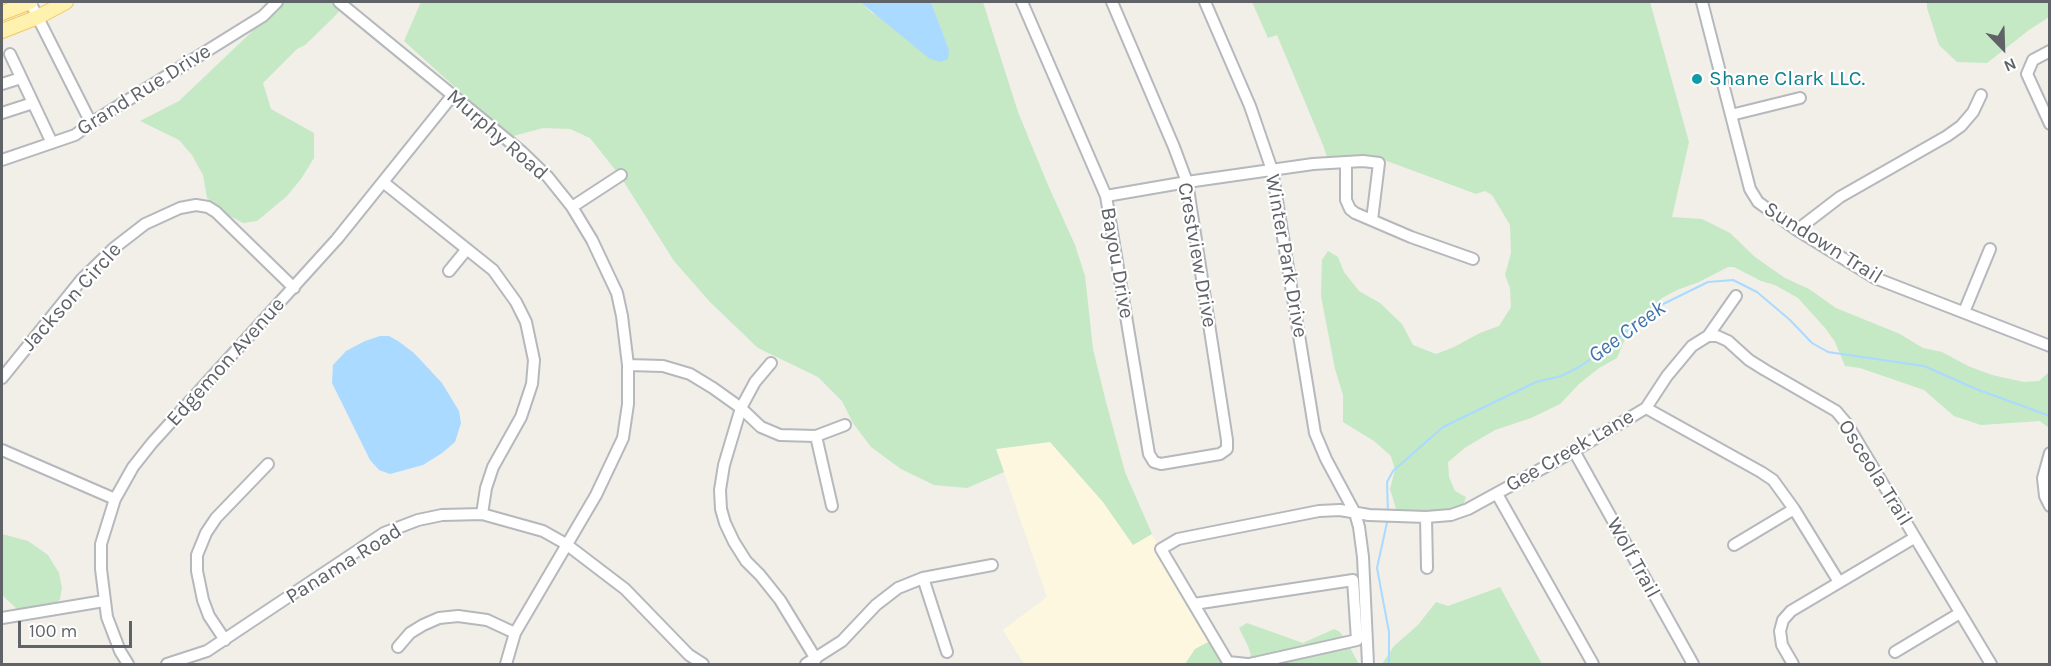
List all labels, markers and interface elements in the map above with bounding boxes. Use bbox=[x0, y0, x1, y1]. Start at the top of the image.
north arrow bbox=[1973, 18, 2033, 78]
street label: Grand Rue Drive bbox=[72, 39, 216, 141]
text: N bbox=[2001, 54, 2019, 76]
place label: Shane Clark LLC. bbox=[1709, 66, 1865, 92]
marker: Shane Clark LLC. bbox=[1690, 72, 1704, 86]
street label: Murphy Road bbox=[441, 84, 553, 186]
street label: Winter Park Drive bbox=[1259, 172, 1313, 340]
street label: Crestview Drive bbox=[1172, 180, 1222, 330]
street label: Sundown Trail bbox=[1759, 197, 1887, 289]
street label: Bayou Drive bbox=[1095, 205, 1139, 321]
street label: Jackson Circle bbox=[17, 238, 127, 356]
street label: Edgemon Avenue bbox=[162, 292, 290, 432]
water label: Gee Creek bbox=[1583, 295, 1671, 369]
street label: Gee Creek Lane bbox=[1501, 404, 1639, 498]
street label: Osceola Trail bbox=[1832, 415, 1918, 531]
street label: Wolf Trail bbox=[1601, 513, 1665, 603]
street label: Panama Road bbox=[281, 518, 407, 610]
scale bar bbox=[21, 609, 135, 647]
text: 100 m bbox=[29, 620, 77, 642]

